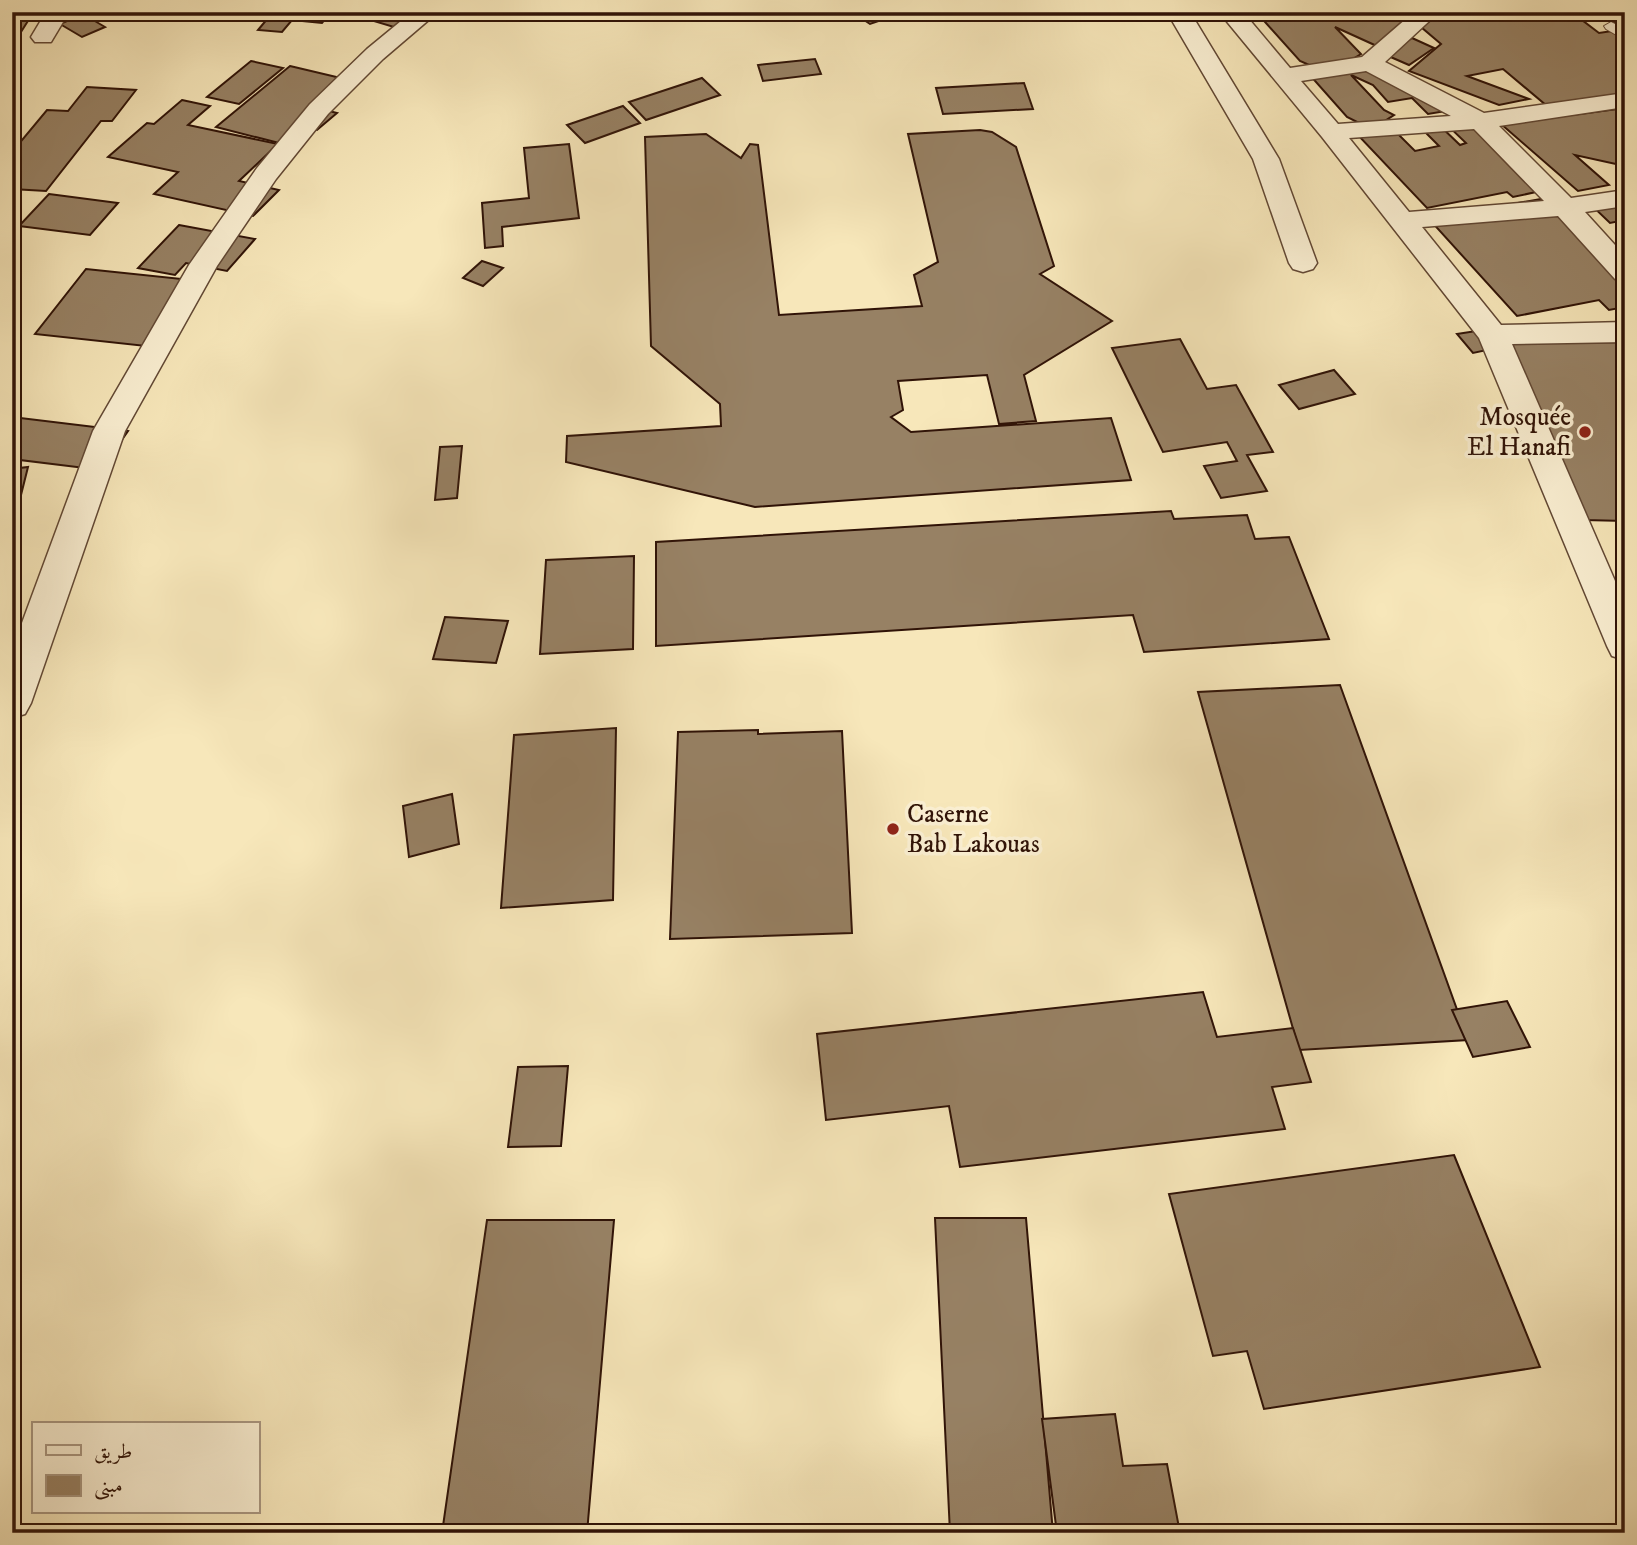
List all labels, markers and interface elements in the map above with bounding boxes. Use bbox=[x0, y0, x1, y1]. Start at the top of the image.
place label: Mosquée El Hanafi bbox=[1467, 401, 1571, 464]
marker: Mosquée El Hanafi bbox=[1577, 424, 1593, 440]
place label: Caserne Bab Lakouas bbox=[907, 798, 1040, 861]
marker: Caserne Bab Lakouas bbox=[885, 821, 901, 837]
legend bbox=[32, 1422, 259, 1514]
text: طريق bbox=[94, 1439, 132, 1465]
text: مبنى bbox=[94, 1473, 123, 1500]

